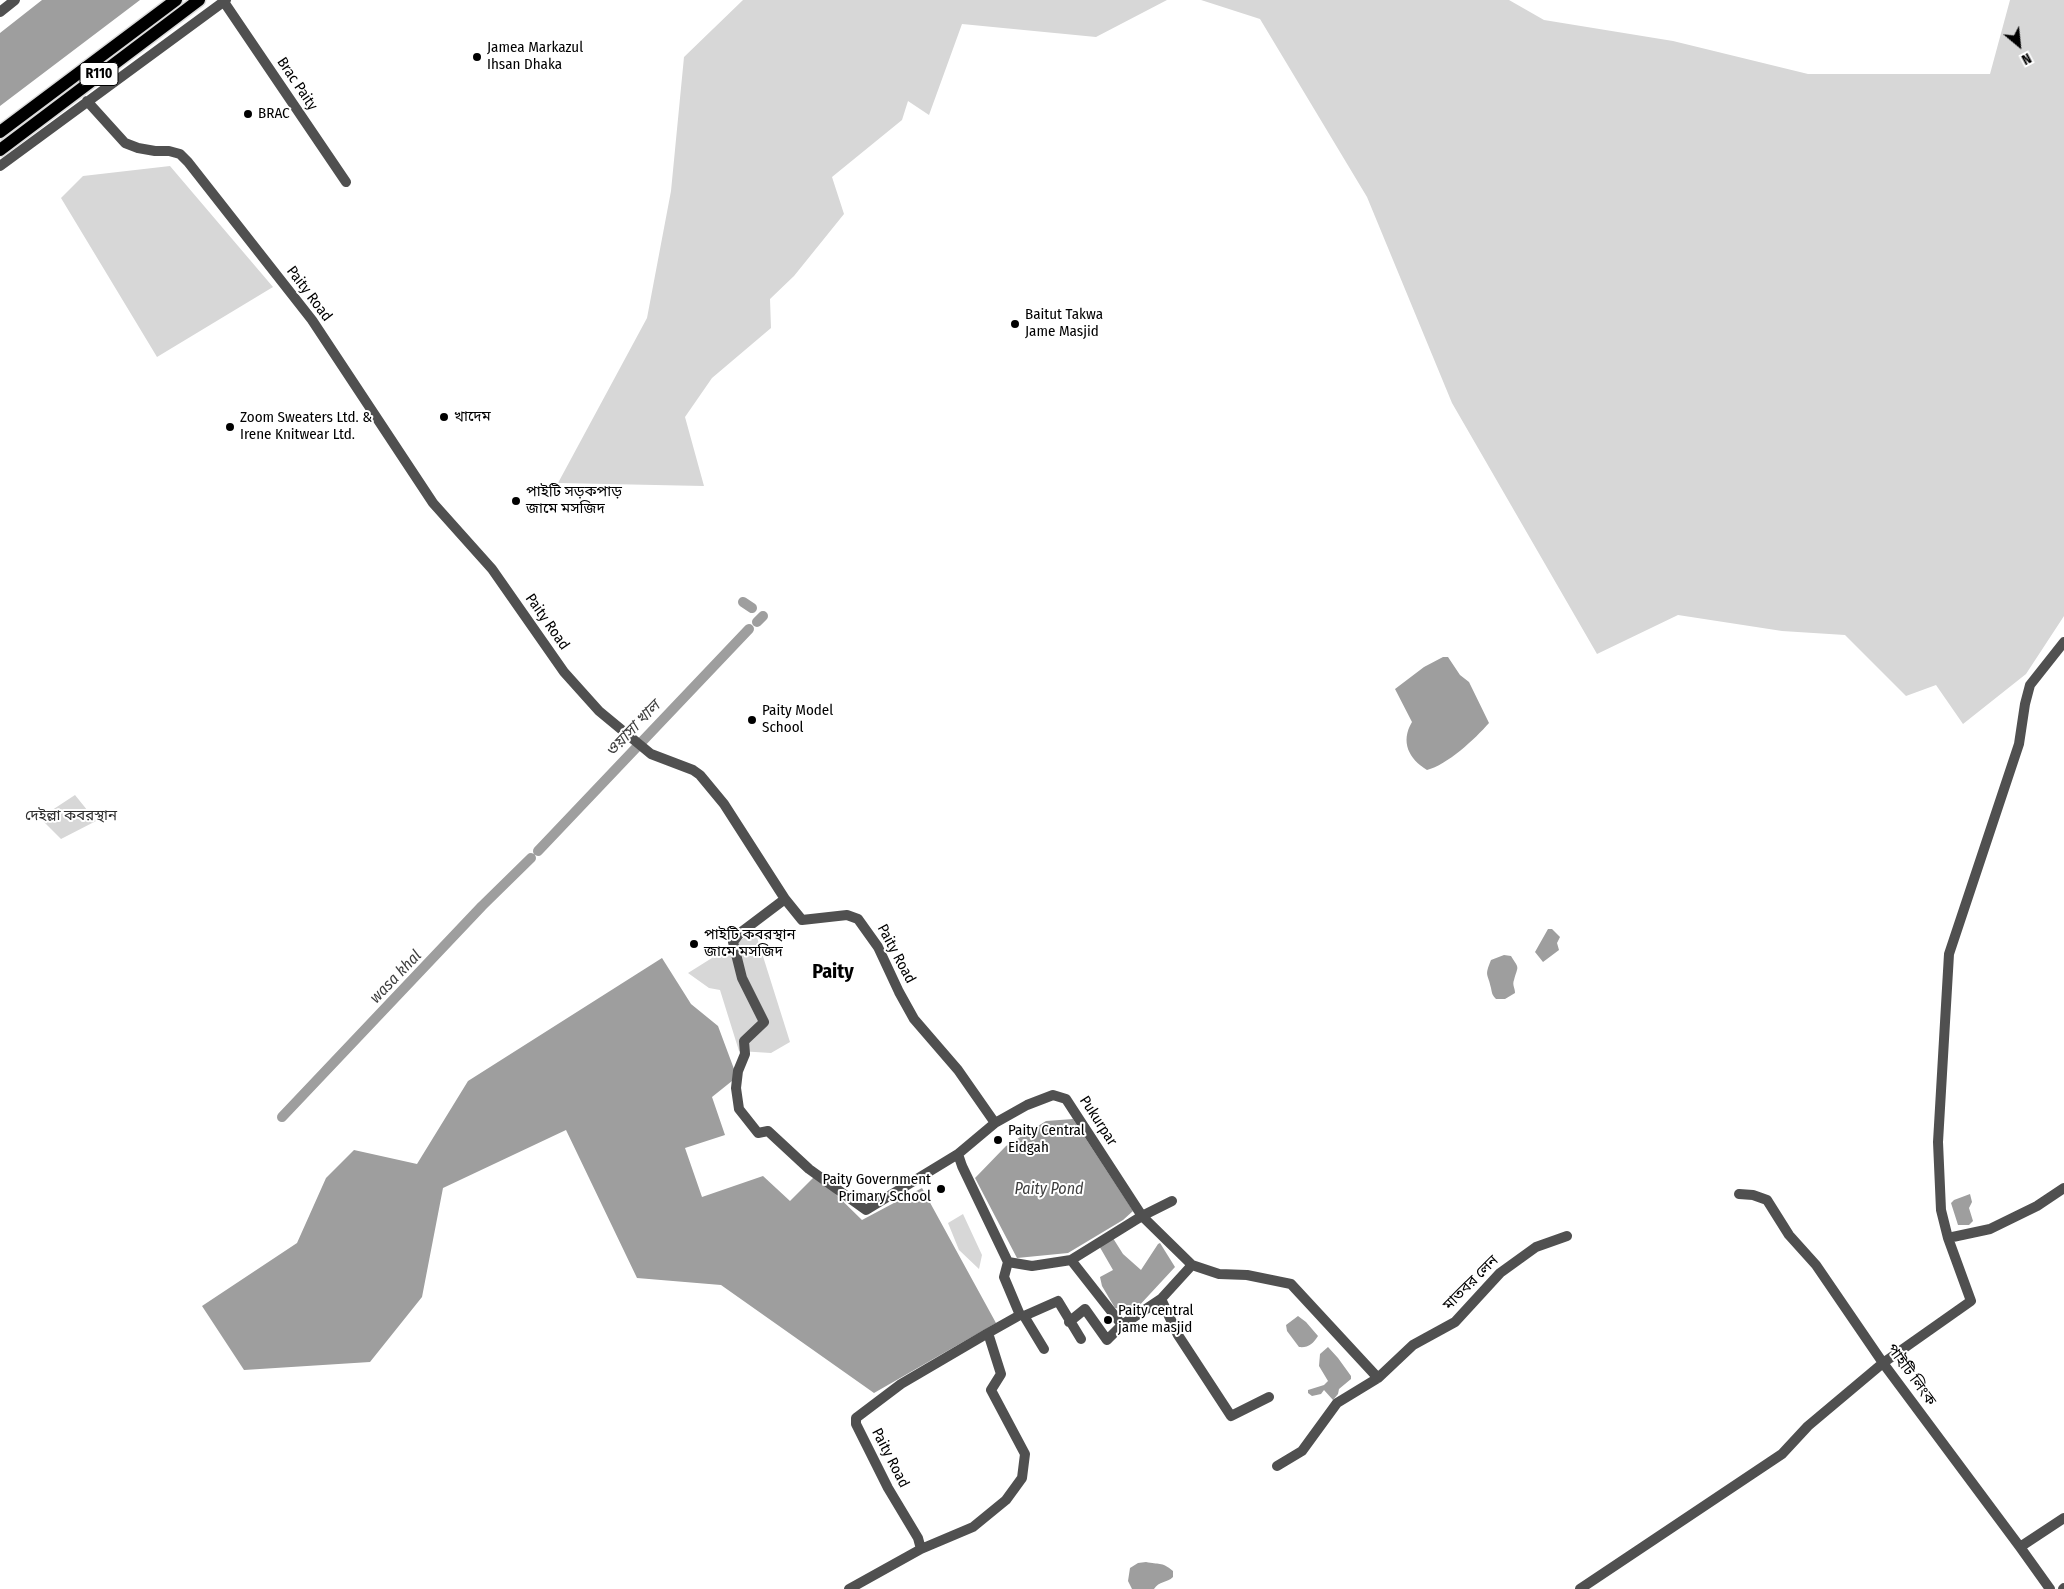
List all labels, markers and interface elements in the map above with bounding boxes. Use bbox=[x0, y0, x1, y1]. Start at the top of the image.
north arrow bbox=[1994, 20, 2044, 70]
place label: Jamea Markazul Ihsan Dhaka bbox=[487, 39, 583, 74]
text: N bbox=[2019, 49, 2034, 68]
marker: Jamea Markazul Ihsan Dhaka bbox=[471, 51, 483, 63]
street label: Brac Paity bbox=[273, 54, 321, 114]
road number: R110 bbox=[80, 62, 118, 86]
place label: BRAC bbox=[258, 105, 290, 123]
marker: BRAC bbox=[242, 108, 254, 120]
street label: Paity Road bbox=[282, 263, 336, 325]
place label: Baitut Takwa Jame Masjid bbox=[1025, 306, 1103, 341]
marker: Baitut Takwa Jame Masjid bbox=[1009, 318, 1021, 330]
place label: খাদেম bbox=[454, 408, 491, 426]
place label: Zoom Sweaters Ltd. & Irene Knitwear Ltd. bbox=[240, 409, 372, 444]
marker: খাদেম bbox=[438, 411, 450, 423]
marker: Zoom Sweaters Ltd. & Irene Knitwear Ltd. bbox=[224, 421, 236, 433]
place label: পাইটি সড়কপাড় জামে মসজিদ bbox=[526, 483, 622, 518]
marker: পাইটি সড়কপাড় জামে মসজিদ bbox=[510, 495, 522, 507]
street label: Paity Road bbox=[521, 590, 573, 654]
water label: ওয়াসা খাল bbox=[602, 697, 664, 761]
place label: Paity Model School bbox=[762, 702, 833, 737]
marker: Paity Model School bbox=[746, 714, 758, 726]
park label: দেইল্লা কবরস্থান bbox=[25, 807, 117, 825]
street label: Paity Road bbox=[873, 921, 919, 987]
place label: পাইটি কবরস্থান জামে মসজিদ bbox=[704, 926, 795, 961]
marker: পাইটি কবরস্থান জামে মসজিদ bbox=[688, 938, 700, 950]
water label: wasa khal bbox=[366, 947, 426, 1007]
district label: Paity bbox=[812, 960, 854, 984]
street label: Pukurpar bbox=[1075, 1093, 1121, 1149]
place label: Paity Central Eidgah bbox=[1008, 1122, 1085, 1157]
marker: Paity Central Eidgah bbox=[992, 1134, 1004, 1146]
place label: Paity Government Primary School bbox=[822, 1171, 931, 1206]
water label: Paity Pond bbox=[1015, 1180, 1083, 1200]
marker: Paity Government Primary School bbox=[935, 1183, 947, 1195]
street label: মাতবর লেন bbox=[1440, 1252, 1502, 1314]
place label: Paity central jame masjid bbox=[1118, 1302, 1194, 1337]
marker: Paity central jame masjid bbox=[1102, 1314, 1114, 1326]
street label: পাইটি লিংক bbox=[1883, 1341, 1939, 1409]
street label: Paity Road bbox=[867, 1425, 913, 1491]

